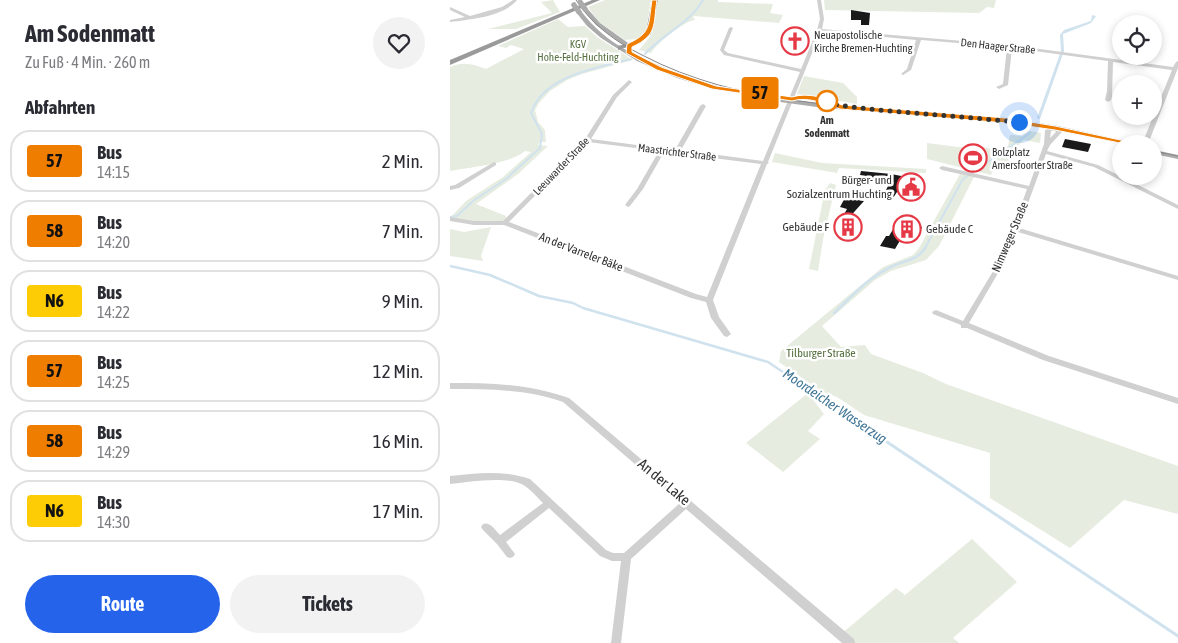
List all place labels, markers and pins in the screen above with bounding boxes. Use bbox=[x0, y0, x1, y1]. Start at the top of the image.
church icon: Neuapostolische Kirche Bremen-Huchting bbox=[780, 26, 810, 56]
place label: Neuapostolische Kirche Bremen-Huchting bbox=[814, 29, 913, 54]
marker: Am Sodenmatt bbox=[816, 90, 838, 112]
place label: Am Sodenmatt bbox=[805, 114, 850, 139]
sports icon: Bolzplatz Amersfoorter Straße bbox=[958, 143, 988, 173]
place label: Bolzplatz Amersfoorter Straße bbox=[992, 146, 1073, 171]
public building icon: Bürger- und Sozialzentrum Huchting bbox=[896, 172, 926, 202]
place label: Bürger- und Sozialzentrum Huchting bbox=[787, 173, 893, 201]
building icon: Gebäude F bbox=[833, 212, 863, 242]
building icon: Gebäude C bbox=[892, 214, 922, 244]
place label: Gebäude F bbox=[783, 220, 829, 234]
place label: Gebäude C bbox=[926, 222, 974, 236]

